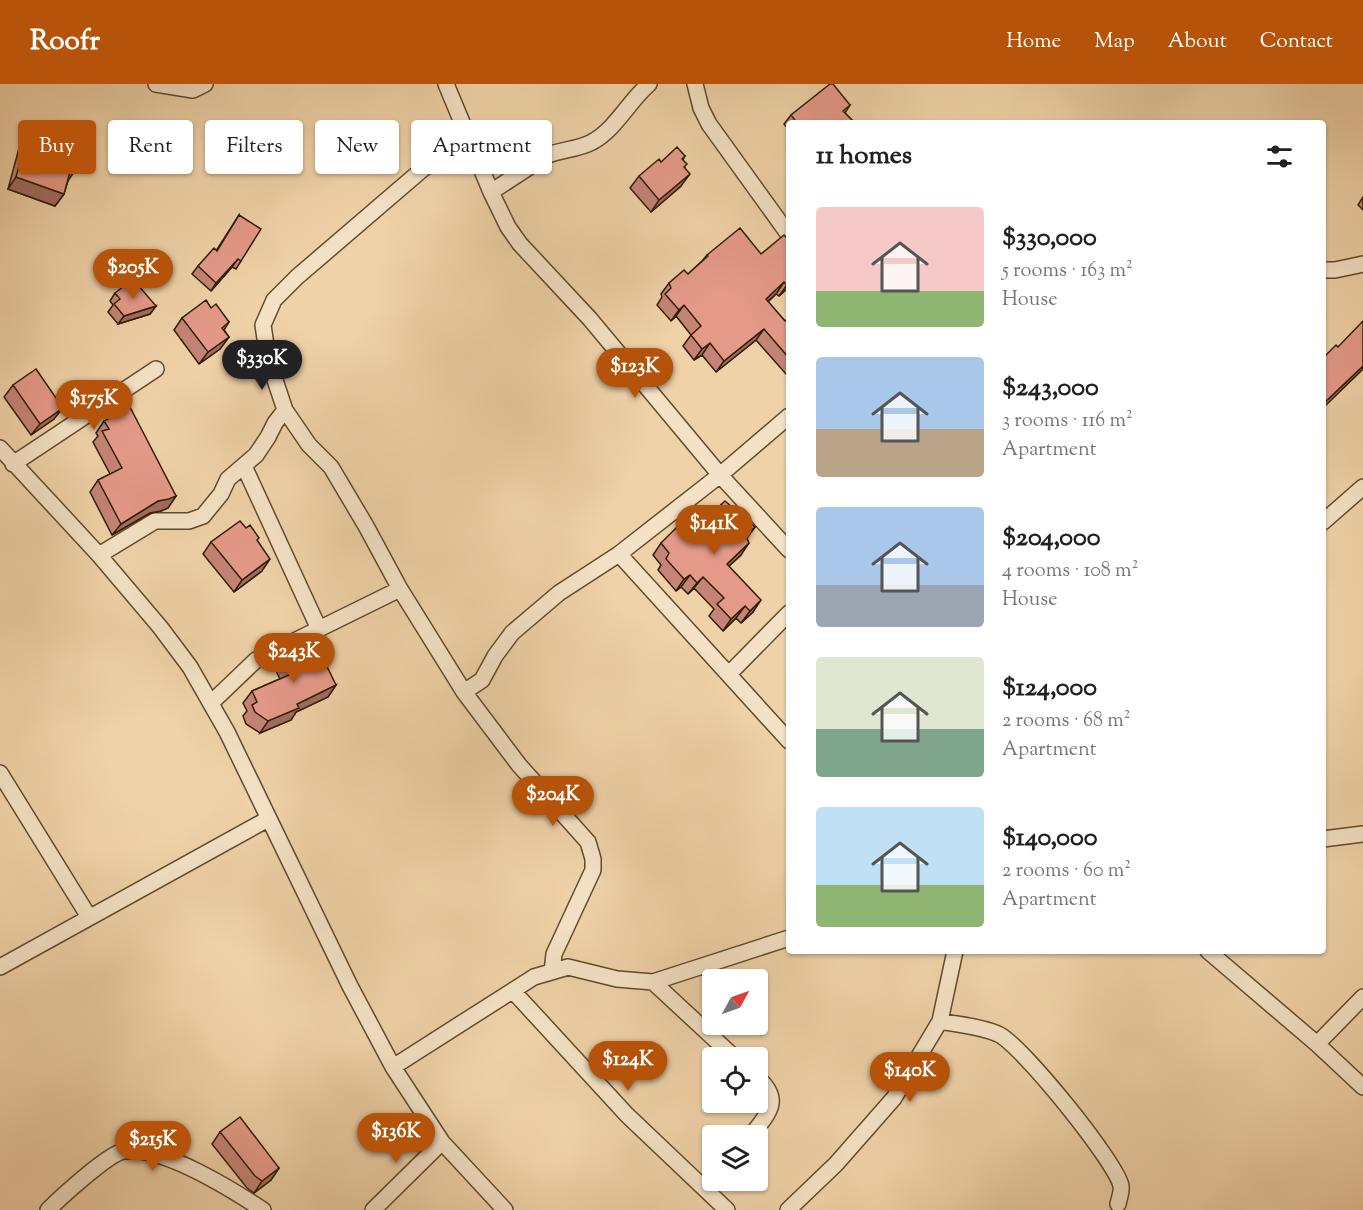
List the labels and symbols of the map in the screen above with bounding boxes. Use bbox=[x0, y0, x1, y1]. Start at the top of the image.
pin: $205K bbox=[91, 249, 175, 300]
pin: $330K bbox=[220, 340, 304, 391]
pin: $123K bbox=[593, 348, 677, 399]
pin: $175K bbox=[52, 380, 136, 431]
pin: $141K bbox=[672, 505, 756, 556]
pin: $243K bbox=[252, 633, 336, 684]
pin: $204K bbox=[511, 776, 595, 827]
north arrow bbox=[702, 969, 768, 1035]
pin: $124K bbox=[586, 1041, 670, 1092]
pin: $140K bbox=[868, 1052, 952, 1103]
pin: $136K bbox=[354, 1113, 438, 1164]
pin: $215K bbox=[111, 1121, 195, 1172]

